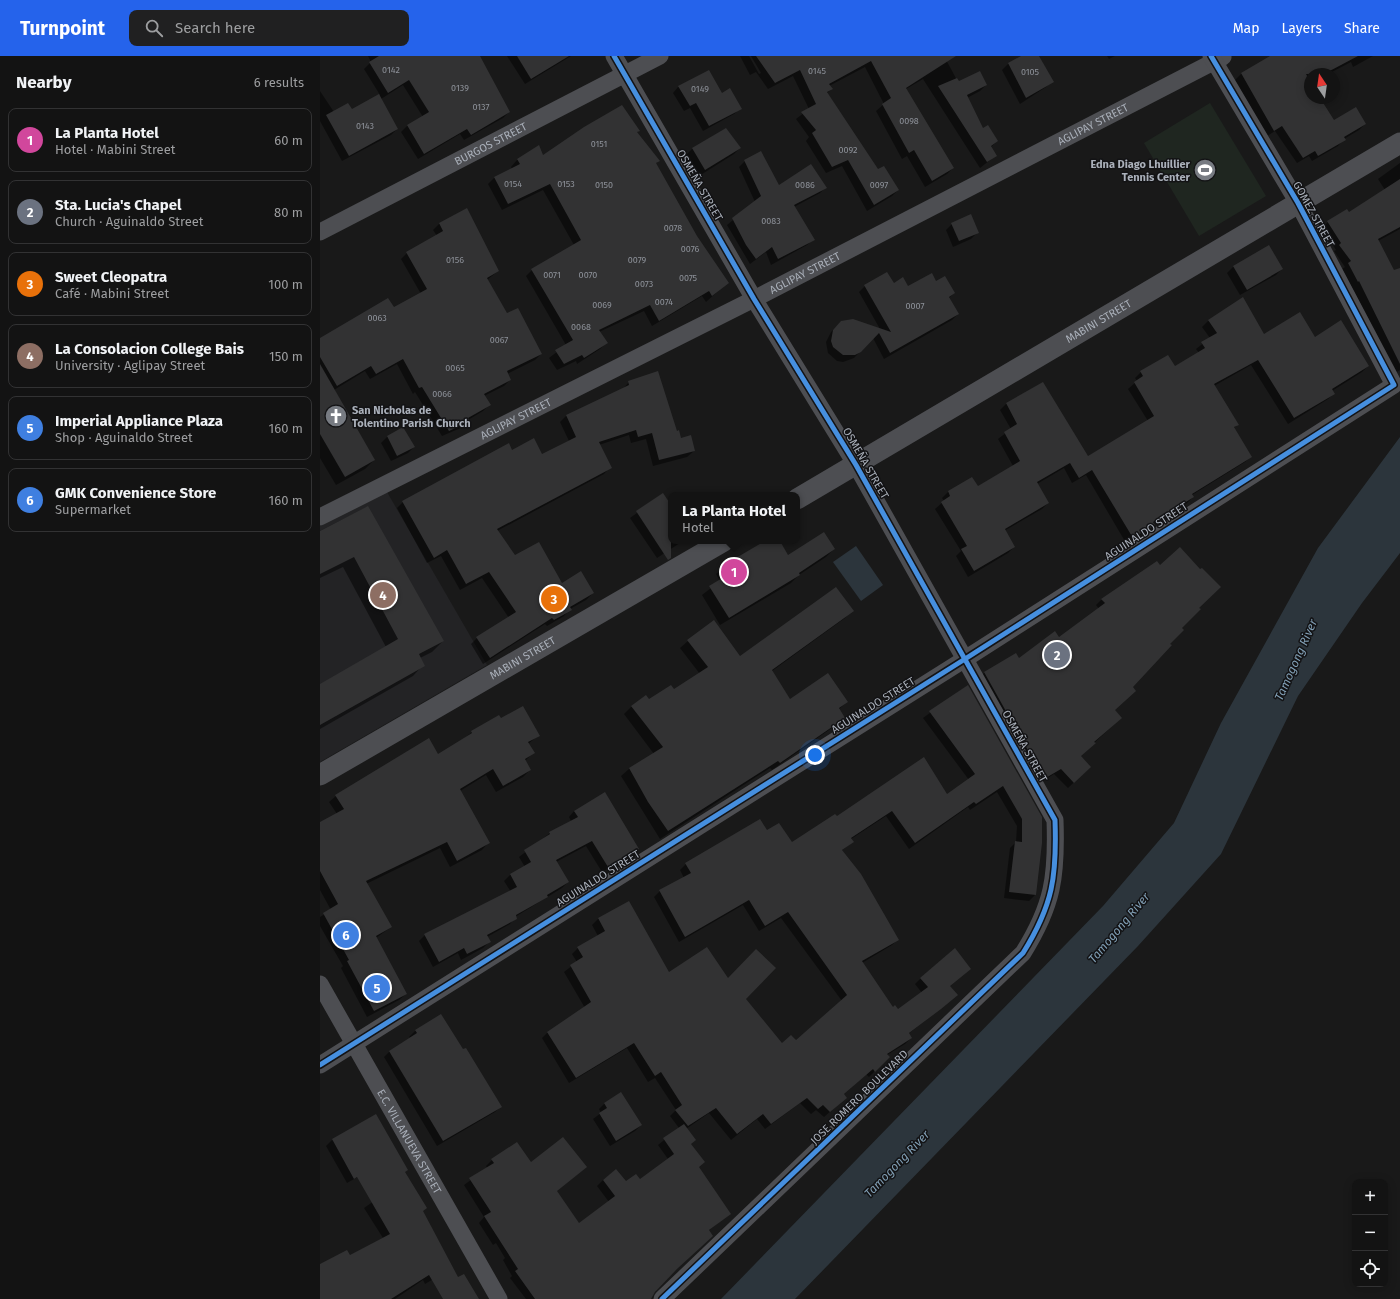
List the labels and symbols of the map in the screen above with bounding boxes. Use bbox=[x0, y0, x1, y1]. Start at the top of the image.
house number: 0142 bbox=[382, 65, 400, 75]
house number: 0145 bbox=[808, 66, 826, 76]
house number: 0105 bbox=[1021, 67, 1040, 77]
north arrow bbox=[1304, 68, 1340, 104]
house number: 0139 bbox=[451, 83, 469, 93]
house number: 0149 bbox=[691, 84, 709, 94]
street label: AGLIPAY STREET bbox=[1055, 101, 1131, 148]
house number: 0137 bbox=[472, 102, 490, 112]
house number: 0098 bbox=[899, 116, 919, 126]
street label: BURGOS STREET bbox=[452, 120, 529, 168]
house number: 0143 bbox=[356, 121, 374, 131]
house number: 0151 bbox=[591, 139, 607, 149]
house number: 0092 bbox=[839, 145, 857, 155]
street label: OSMEÑA STREET bbox=[674, 147, 725, 224]
sports icon: Edna Diago Lhuillier Tennis Center bbox=[1192, 157, 1218, 183]
place label: Edna Diago Lhuillier Tennis Center bbox=[1090, 158, 1191, 184]
house number: 0154 bbox=[504, 179, 522, 189]
house number: 0153 bbox=[557, 179, 575, 189]
street label: GOMEZ STREET bbox=[1290, 179, 1337, 250]
house number: 0150 bbox=[595, 180, 613, 190]
house number: 0086 bbox=[795, 180, 815, 190]
house number: 0097 bbox=[870, 180, 888, 190]
house number: 0083 bbox=[761, 216, 781, 226]
house number: 0078 bbox=[664, 223, 682, 233]
house number: 0076 bbox=[681, 244, 699, 254]
street label: AGLIPAY STREET bbox=[768, 249, 843, 297]
house number: 0156 bbox=[446, 255, 464, 265]
house number: 0079 bbox=[628, 255, 646, 265]
house number: 0071 bbox=[543, 270, 561, 280]
house number: 0070 bbox=[579, 270, 597, 280]
house number: 0075 bbox=[679, 273, 698, 283]
house number: 0073 bbox=[635, 279, 653, 289]
house number: 0074 bbox=[655, 297, 673, 307]
street label: MABINI STREET bbox=[1063, 297, 1134, 346]
house number: 0069 bbox=[592, 300, 612, 310]
house number: 0007 bbox=[906, 301, 924, 311]
house number: 0063 bbox=[367, 313, 387, 323]
house number: 0068 bbox=[571, 322, 591, 332]
house number: 0067 bbox=[490, 335, 508, 345]
house number: 0065 bbox=[445, 363, 465, 373]
house number: 0066 bbox=[432, 389, 452, 399]
street label: AGLIPAY STREET bbox=[478, 396, 554, 442]
church icon: San Nicholas de Tolentino Parish Church bbox=[323, 403, 349, 429]
place label: San Nicholas de Tolentino Parish Church bbox=[352, 404, 471, 430]
street label: OSMEÑA STREET bbox=[840, 425, 891, 502]
street label: AGUINALDO STREET bbox=[1102, 500, 1190, 563]
pin: 1 bbox=[721, 557, 747, 587]
pin: 4 bbox=[370, 580, 396, 610]
pin: 3 bbox=[541, 584, 567, 614]
water label: Tamogong River bbox=[1272, 617, 1320, 703]
street label: MABINI STREET bbox=[487, 634, 558, 682]
pin: 2 bbox=[1044, 640, 1070, 670]
street label: AGUINALDO STREET bbox=[829, 674, 918, 736]
street label: OSMEÑA STREET bbox=[999, 708, 1050, 785]
your location bbox=[805, 745, 825, 765]
street label: AGUINALDO STREET bbox=[554, 847, 643, 909]
water label: Tamogong River bbox=[1086, 890, 1153, 966]
pin: 6 bbox=[333, 920, 359, 950]
pin: 5 bbox=[364, 973, 390, 1003]
street label: JOSE ROMERO BOULEVARD bbox=[808, 1047, 911, 1147]
street label: E.C. VILLANUEVA STREET bbox=[374, 1087, 444, 1196]
water label: Tamogong River bbox=[862, 1127, 933, 1200]

